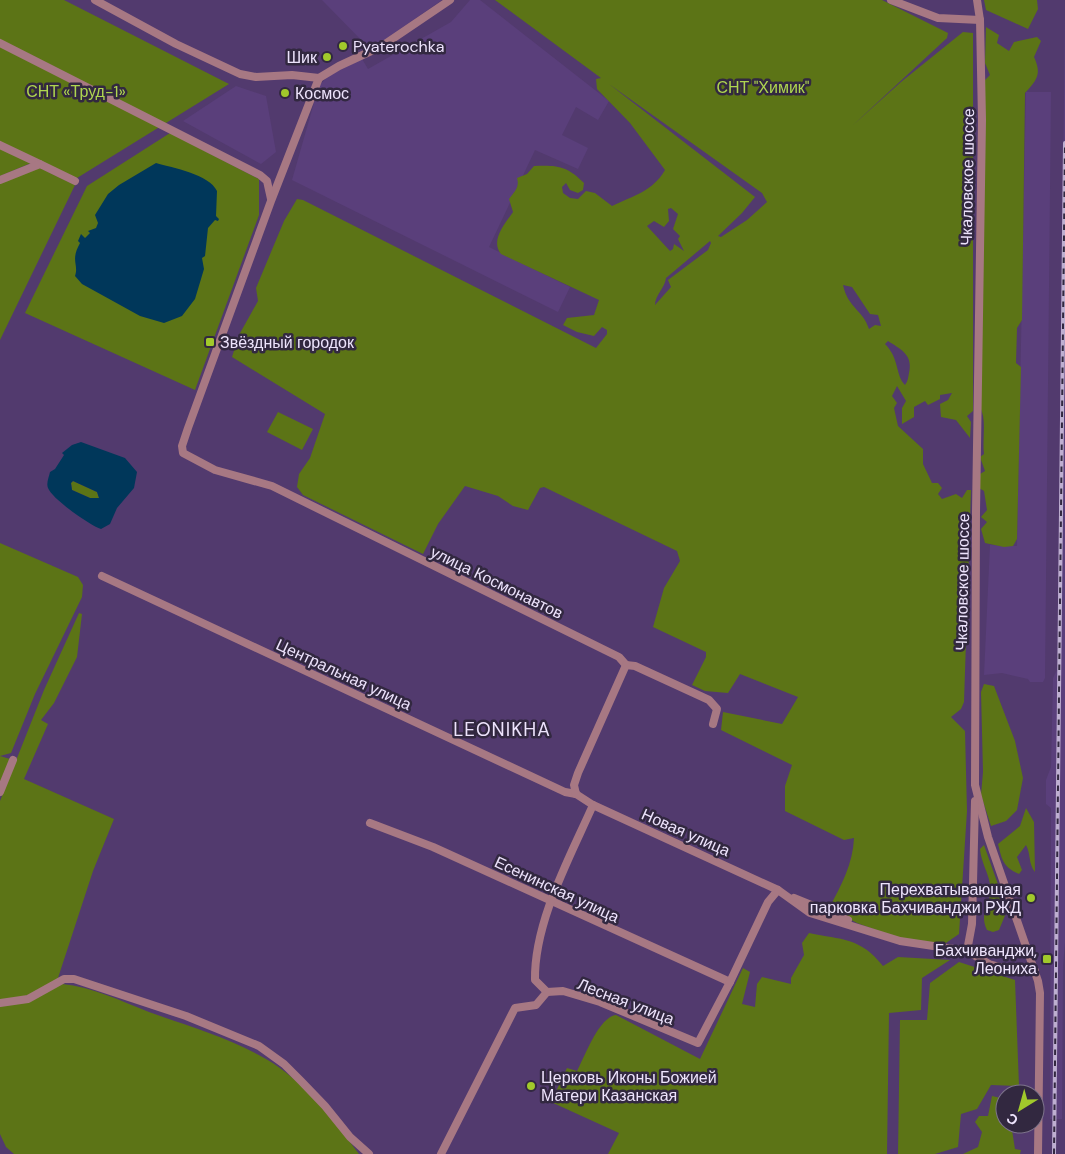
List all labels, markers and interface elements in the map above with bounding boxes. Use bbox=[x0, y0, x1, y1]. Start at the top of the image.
place label: Pyaterochka bbox=[353, 36, 444, 57]
marker: Pyaterochka bbox=[337, 40, 349, 52]
place label: Шик bbox=[286, 47, 318, 68]
marker: Шик bbox=[321, 51, 333, 63]
park label: СНТ "Химик" bbox=[717, 77, 810, 98]
park label: СНТ «Труд-1» bbox=[26, 81, 126, 102]
place label: Космос bbox=[295, 83, 349, 104]
marker: Космос bbox=[279, 87, 291, 99]
street label: Чкаловское шоссе bbox=[956, 108, 979, 246]
place label: Звёздный городок bbox=[220, 332, 355, 353]
marker: Звёздный городок bbox=[204, 336, 216, 348]
street label: Чкаловское шоссе bbox=[951, 513, 974, 651]
street label: улица Космонавтов bbox=[427, 541, 566, 624]
street label: Центральная улица bbox=[273, 634, 415, 715]
district label: LEONIKHA bbox=[453, 717, 551, 742]
street label: Новая улица bbox=[638, 804, 733, 861]
street label: Есенинская улица bbox=[491, 851, 623, 928]
place label: Перехватывающая парковка Бахчиванджи РЖД bbox=[810, 879, 1021, 918]
marker: Перехватывающая парковка Бахчиванджи РЖД bbox=[1025, 892, 1037, 904]
place label: Бахчиванджи, Леониха bbox=[935, 940, 1037, 979]
marker: Бахчиванджи, Леониха bbox=[1041, 953, 1053, 965]
street label: Лесная улица bbox=[574, 973, 677, 1030]
place label: Церковь Иконы Божией Матери Казанская bbox=[541, 1067, 717, 1106]
marker: Церковь Иконы Божией Матери Казанская bbox=[525, 1080, 537, 1092]
north arrow bbox=[995, 1084, 1045, 1134]
text: С bbox=[1003, 1109, 1022, 1130]

